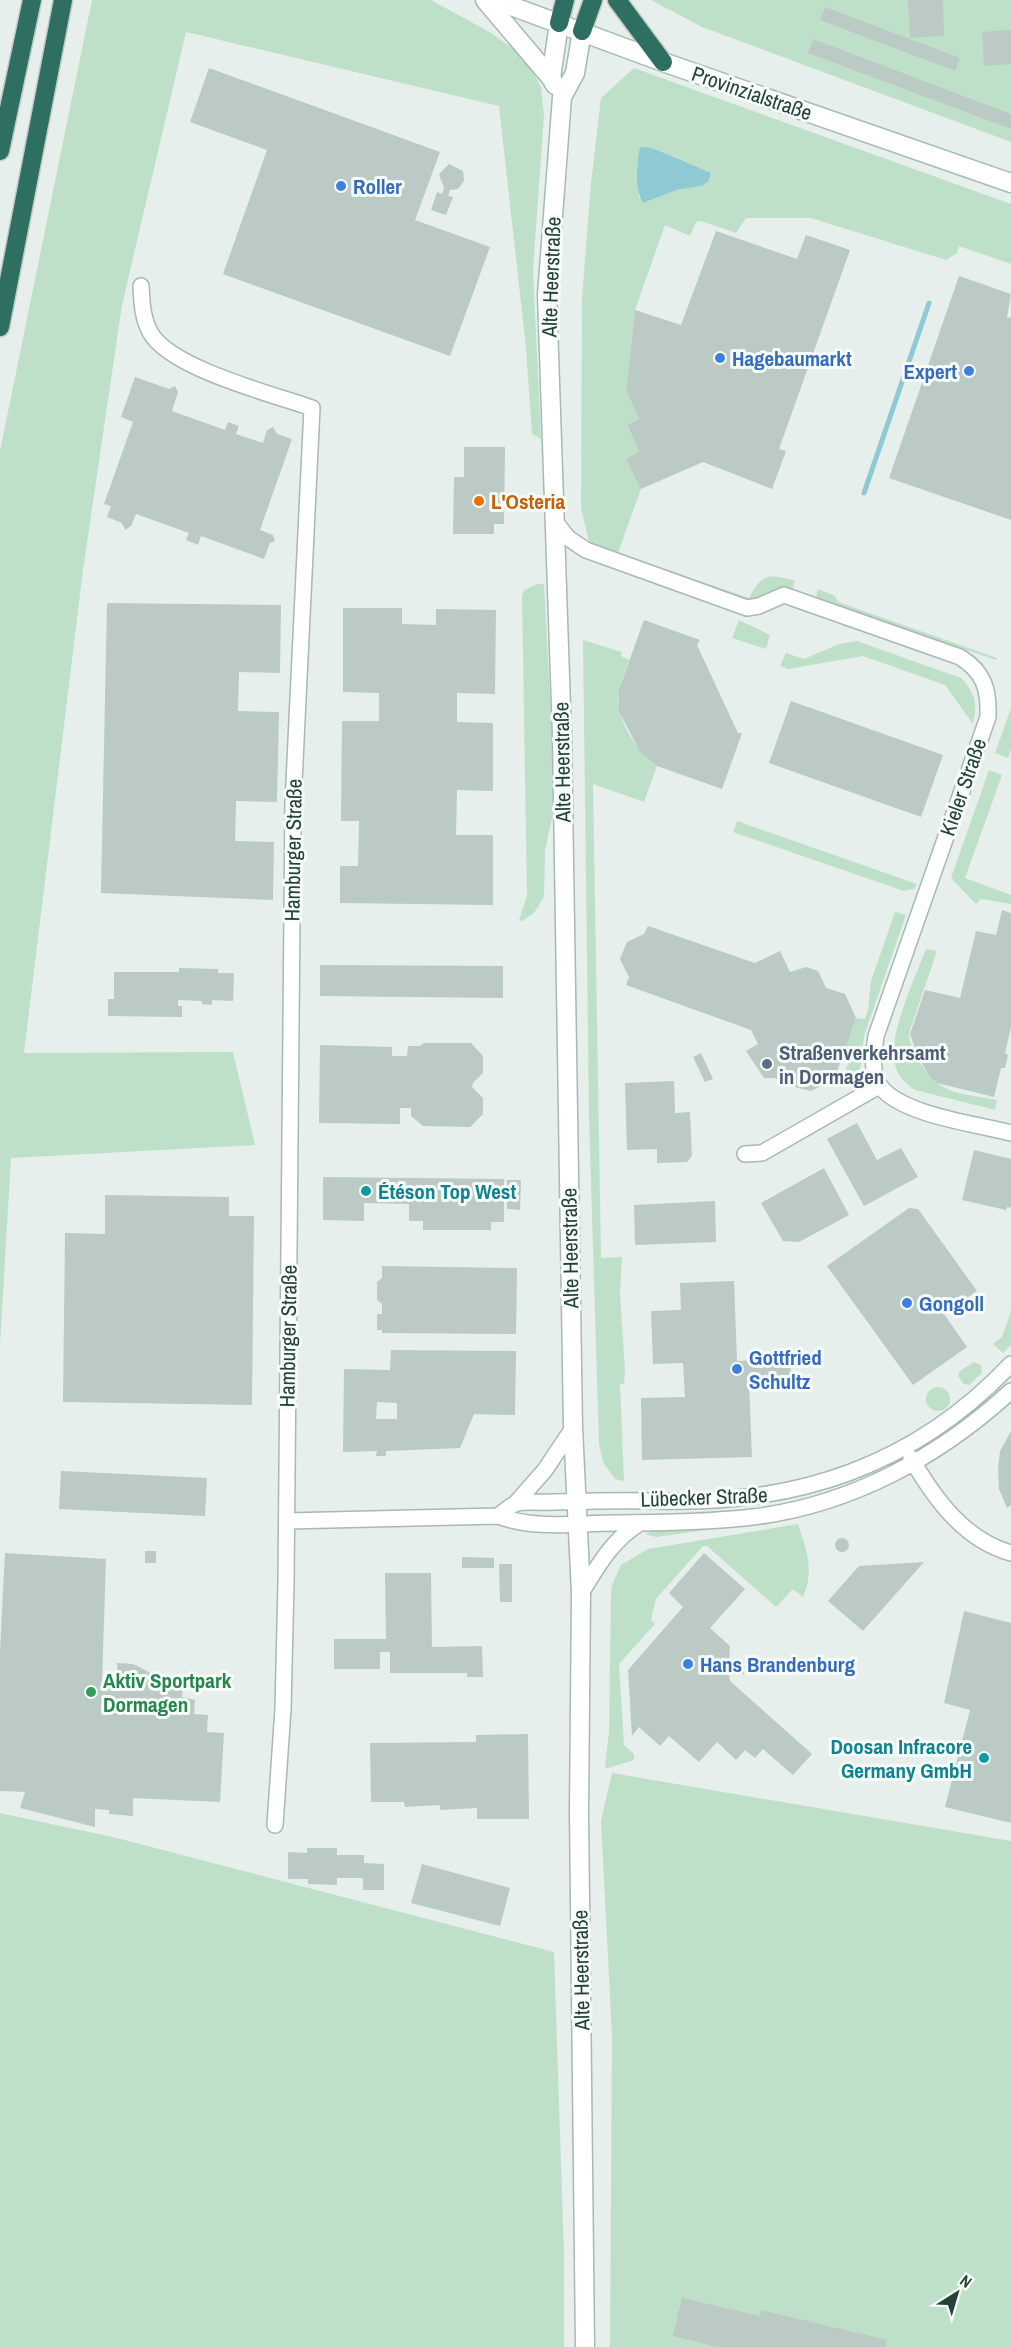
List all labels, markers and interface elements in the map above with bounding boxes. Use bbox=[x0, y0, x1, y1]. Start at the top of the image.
street label: Provinzialstraße bbox=[688, 59, 816, 127]
place label: Roller bbox=[353, 172, 402, 201]
marker: Roller bbox=[334, 179, 348, 193]
street label: Alte Heerstraße bbox=[534, 216, 568, 339]
place label: Hagebaumarkt bbox=[732, 344, 852, 373]
marker: Hagebaumarkt bbox=[713, 351, 727, 365]
place label: Expert bbox=[903, 357, 957, 386]
marker: Expert bbox=[962, 364, 976, 378]
place label: L'Osteria bbox=[491, 487, 565, 516]
marker: L'Osteria bbox=[472, 494, 486, 508]
street label: Alte Heerstraße bbox=[546, 701, 578, 824]
street label: Kieler Straße bbox=[933, 734, 993, 840]
street label: Hamburger Straße bbox=[277, 778, 309, 922]
place label: Straßenverkehrsamt in Dormagen bbox=[779, 1038, 946, 1091]
marker: Straßenverkehrsamt in Dormagen bbox=[760, 1057, 774, 1071]
place label: Étéson Top West bbox=[378, 1177, 516, 1206]
marker: Étéson Top West bbox=[359, 1184, 373, 1198]
street label: Alte Heerstraße bbox=[554, 1187, 586, 1310]
street label: Hamburger Straße bbox=[272, 1264, 304, 1408]
place label: Gongoll bbox=[919, 1289, 984, 1318]
marker: Gongoll bbox=[900, 1296, 914, 1310]
place label: Gottfried Schultz bbox=[749, 1343, 822, 1396]
marker: Gottfried Schultz bbox=[730, 1362, 744, 1376]
street label: Lübecker Straße bbox=[640, 1480, 768, 1514]
place label: Hans Brandenburg bbox=[700, 1650, 855, 1679]
marker: Hans Brandenburg bbox=[681, 1657, 695, 1671]
place label: Aktiv Sportpark Dormagen bbox=[103, 1666, 232, 1719]
marker: Aktiv Sportpark Dormagen bbox=[84, 1685, 98, 1699]
place label: Doosan Infracore Germany GmbH bbox=[830, 1732, 972, 1785]
marker: Doosan Infracore Germany GmbH bbox=[977, 1751, 991, 1765]
street label: Alte Heerstraße bbox=[565, 1909, 597, 2032]
north arrow bbox=[927, 2263, 987, 2323]
text: N bbox=[956, 2269, 976, 2293]

